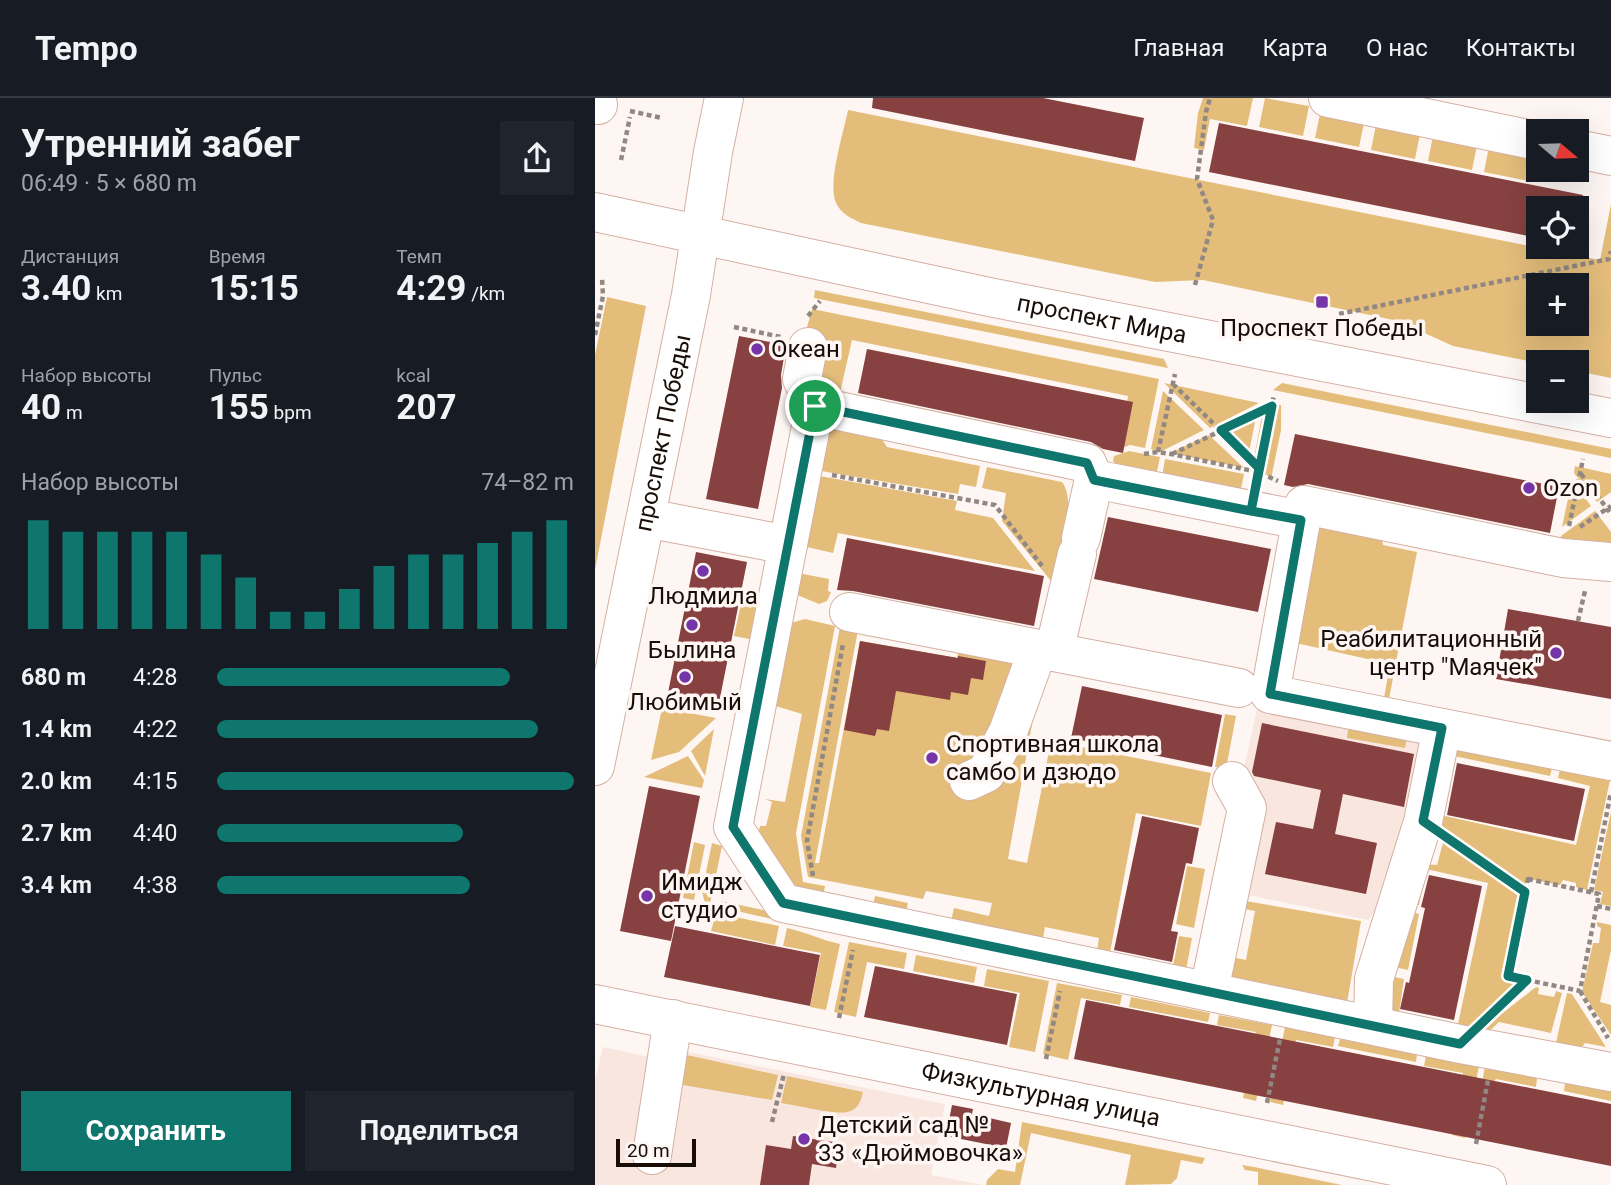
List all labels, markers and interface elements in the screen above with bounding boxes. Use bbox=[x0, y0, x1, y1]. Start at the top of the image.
text: Tempo bbox=[35, 29, 138, 68]
text: Главная bbox=[1133, 34, 1224, 62]
text: Карта bbox=[1262, 34, 1328, 62]
text: О нас bbox=[1366, 34, 1428, 62]
text: Контакты bbox=[1466, 34, 1576, 62]
north arrow bbox=[1526, 119, 1589, 182]
map controls bbox=[1526, 119, 1589, 413]
button: share bbox=[500, 121, 574, 195]
text: Утренний забег bbox=[21, 122, 300, 166]
text: 06:49 · 5 × 680 m bbox=[21, 170, 197, 197]
button: locate bbox=[1526, 196, 1589, 259]
text: Дистанция bbox=[21, 245, 119, 268]
text: Время bbox=[209, 245, 266, 268]
text: Темп bbox=[396, 245, 442, 268]
text: 3.40 bbox=[21, 268, 91, 309]
text: 15:15 bbox=[209, 268, 299, 309]
text: 4:29 bbox=[396, 268, 466, 309]
button: + bbox=[1526, 273, 1589, 336]
text: km bbox=[91, 282, 122, 305]
text: /km bbox=[466, 282, 505, 305]
street label: проспект Мира bbox=[1015, 289, 1189, 349]
marker: Проспект Победы bbox=[1314, 294, 1330, 310]
place label: Проспект Победы bbox=[1220, 314, 1424, 342]
street label: проспект Победы bbox=[629, 332, 697, 534]
place label: Океан bbox=[771, 335, 840, 363]
marker: Океан bbox=[749, 341, 765, 357]
button: − bbox=[1526, 350, 1589, 413]
text: Набор высоты bbox=[21, 364, 152, 387]
text: Пульс bbox=[209, 364, 262, 387]
text: kcal bbox=[396, 364, 431, 387]
pin bbox=[785, 376, 845, 436]
text: 40 bbox=[21, 387, 61, 428]
text: 155 bbox=[209, 387, 269, 428]
text: 207 bbox=[396, 387, 457, 428]
icon: arrive bbox=[796, 387, 834, 425]
text: m bbox=[61, 401, 83, 424]
text: bpm bbox=[269, 401, 312, 424]
text: Набор высоты bbox=[21, 469, 179, 496]
text: 74–82 m bbox=[481, 469, 574, 496]
place label: Ozon bbox=[1543, 474, 1598, 502]
marker: Ozon bbox=[1521, 480, 1537, 496]
marker: Людмила bbox=[695, 563, 711, 579]
place label: Людмила bbox=[648, 582, 758, 610]
marker: Былина bbox=[684, 617, 700, 633]
place label: Реабилитационный центр "Маячек" bbox=[1320, 625, 1542, 681]
place label: Былина bbox=[648, 636, 736, 664]
marker: Реабилитационный центр "Маячек" bbox=[1548, 645, 1564, 661]
text: 680 m bbox=[21, 664, 86, 691]
text: 4:28 bbox=[133, 664, 177, 691]
marker: Любимый bbox=[677, 669, 693, 685]
place label: Любимый bbox=[628, 688, 742, 716]
text: 1.4 km bbox=[21, 716, 92, 743]
text: 4:22 bbox=[133, 716, 177, 743]
place label: Спортивная школа самбо и дзюдо bbox=[946, 730, 1159, 786]
marker: Спортивная школа самбо и дзюдо bbox=[924, 750, 940, 766]
text: 2.0 km bbox=[21, 768, 92, 795]
text: 4:15 bbox=[133, 768, 177, 795]
text: 2.7 km bbox=[21, 820, 92, 847]
text: 4:40 bbox=[133, 820, 177, 847]
place label: Имидж студио bbox=[661, 868, 743, 924]
text: 3.4 km bbox=[21, 872, 92, 899]
text: 4:38 bbox=[133, 872, 177, 899]
marker: Имидж студио bbox=[639, 888, 655, 904]
street label: Физкультурная улица bbox=[919, 1057, 1163, 1132]
button: Сохранить bbox=[21, 1091, 291, 1171]
button: Поделиться bbox=[305, 1091, 574, 1171]
place label: Детский сад № 33 «Дюймовочка» bbox=[818, 1111, 1023, 1167]
marker: Детский сад № 33 «Дюймовочка» bbox=[796, 1131, 812, 1147]
scale bar bbox=[616, 1136, 697, 1168]
text: 20 m bbox=[627, 1139, 670, 1162]

